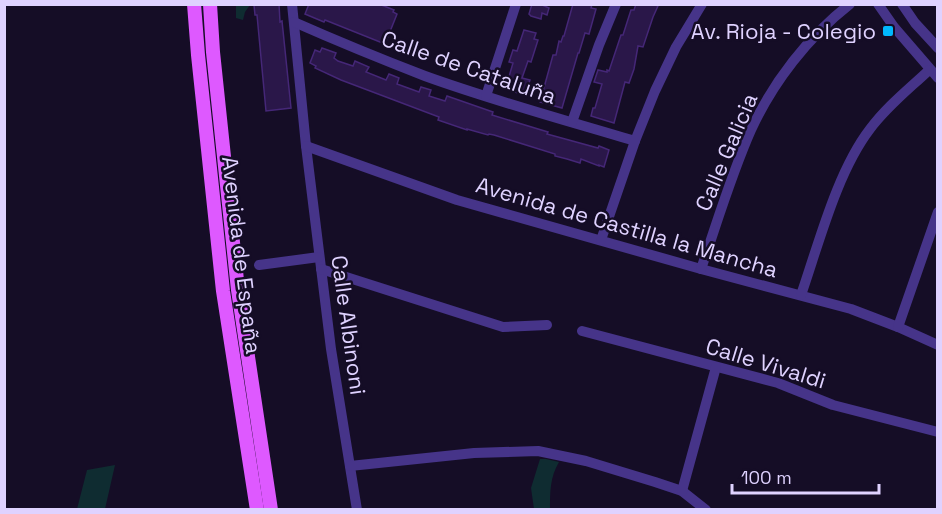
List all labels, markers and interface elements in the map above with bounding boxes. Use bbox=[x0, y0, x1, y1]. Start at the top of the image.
place label: Av. Rioja - Colegio bbox=[691, 17, 876, 45]
street label: Calle de Cataluña bbox=[378, 24, 560, 110]
marker: Av. Rioja - Colegio bbox=[881, 24, 895, 38]
street label: Calle Galicia bbox=[689, 89, 764, 215]
street label: Avenida de España bbox=[216, 155, 268, 356]
street label: Avenida de Castilla la Mancha bbox=[473, 170, 782, 284]
street label: Calle Albinoni bbox=[325, 253, 373, 397]
street label: Calle Vivaldi bbox=[703, 331, 829, 395]
scale bar bbox=[732, 457, 879, 495]
text: 100 m bbox=[741, 466, 792, 489]

